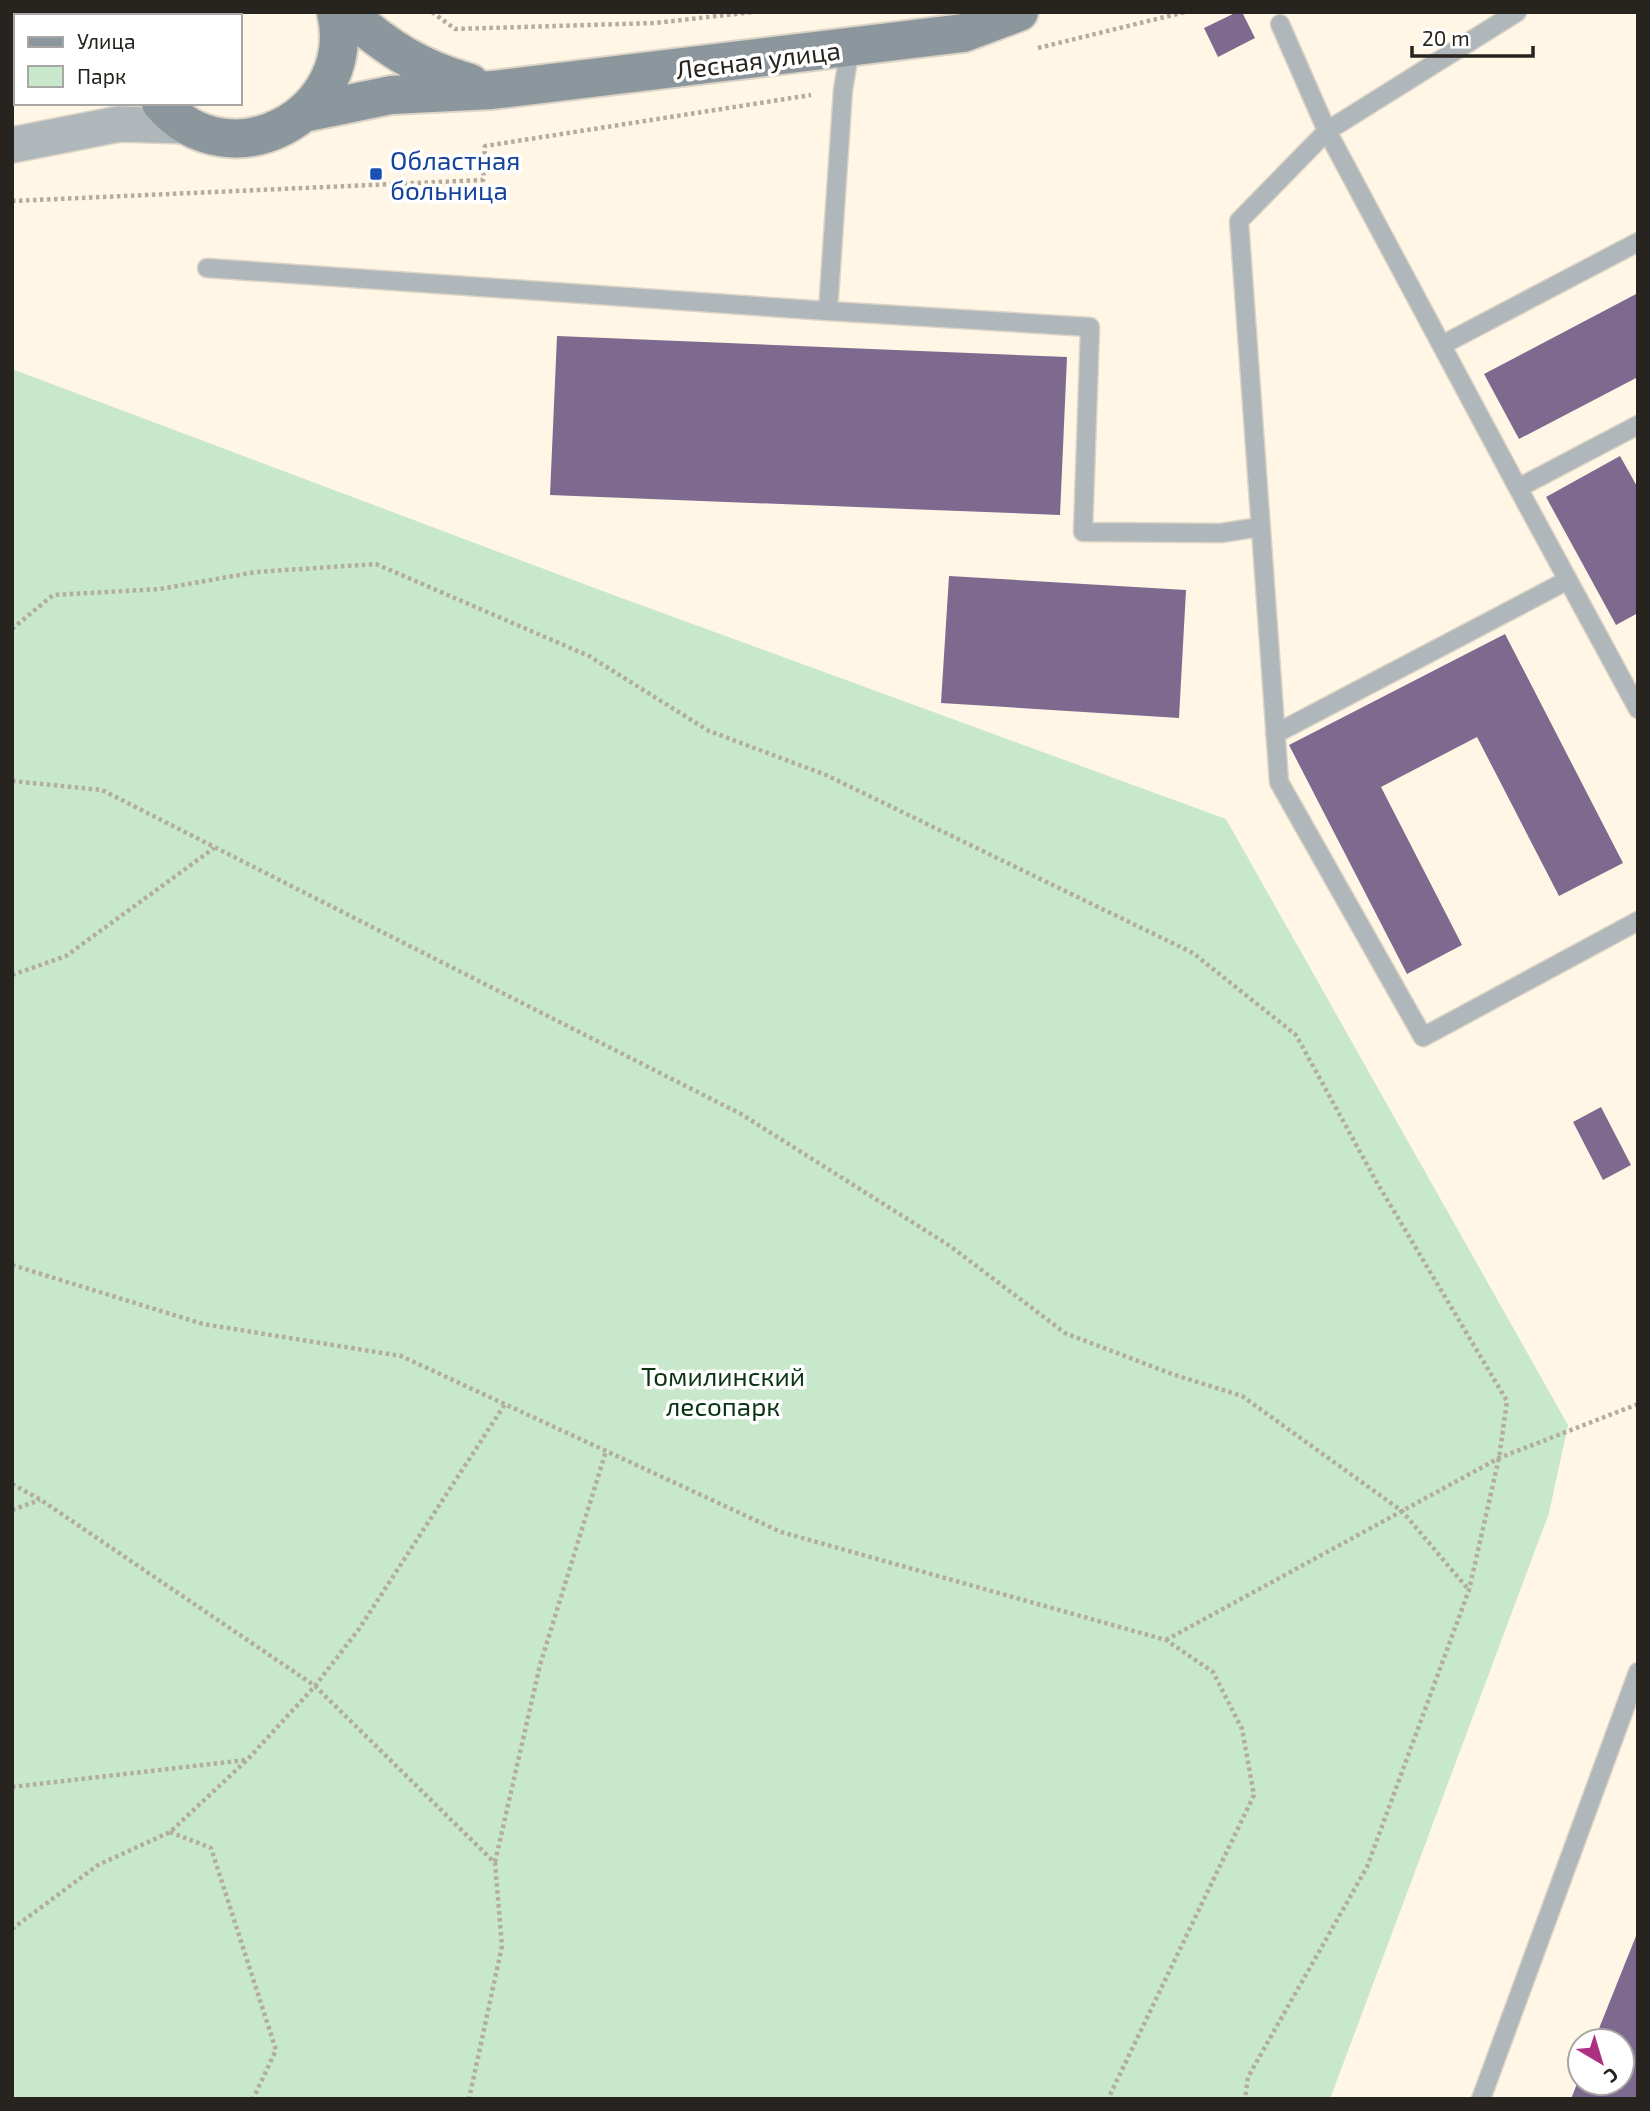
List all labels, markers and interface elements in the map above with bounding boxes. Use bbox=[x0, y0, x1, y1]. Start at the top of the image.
legend bbox=[14, 14, 242, 105]
scale bar bbox=[1412, 14, 1533, 58]
text: 20 m bbox=[1422, 25, 1470, 50]
text: Улица bbox=[77, 28, 136, 53]
street label: Лесная улица bbox=[674, 34, 842, 85]
text: Парк bbox=[77, 63, 126, 88]
place label: Областная больница bbox=[390, 144, 520, 205]
marker: Областная больница bbox=[368, 166, 384, 182]
park label: Томилинский лесопарк bbox=[641, 1360, 805, 1421]
north arrow bbox=[1566, 2027, 1636, 2097]
text: С bbox=[1600, 2063, 1623, 2088]

